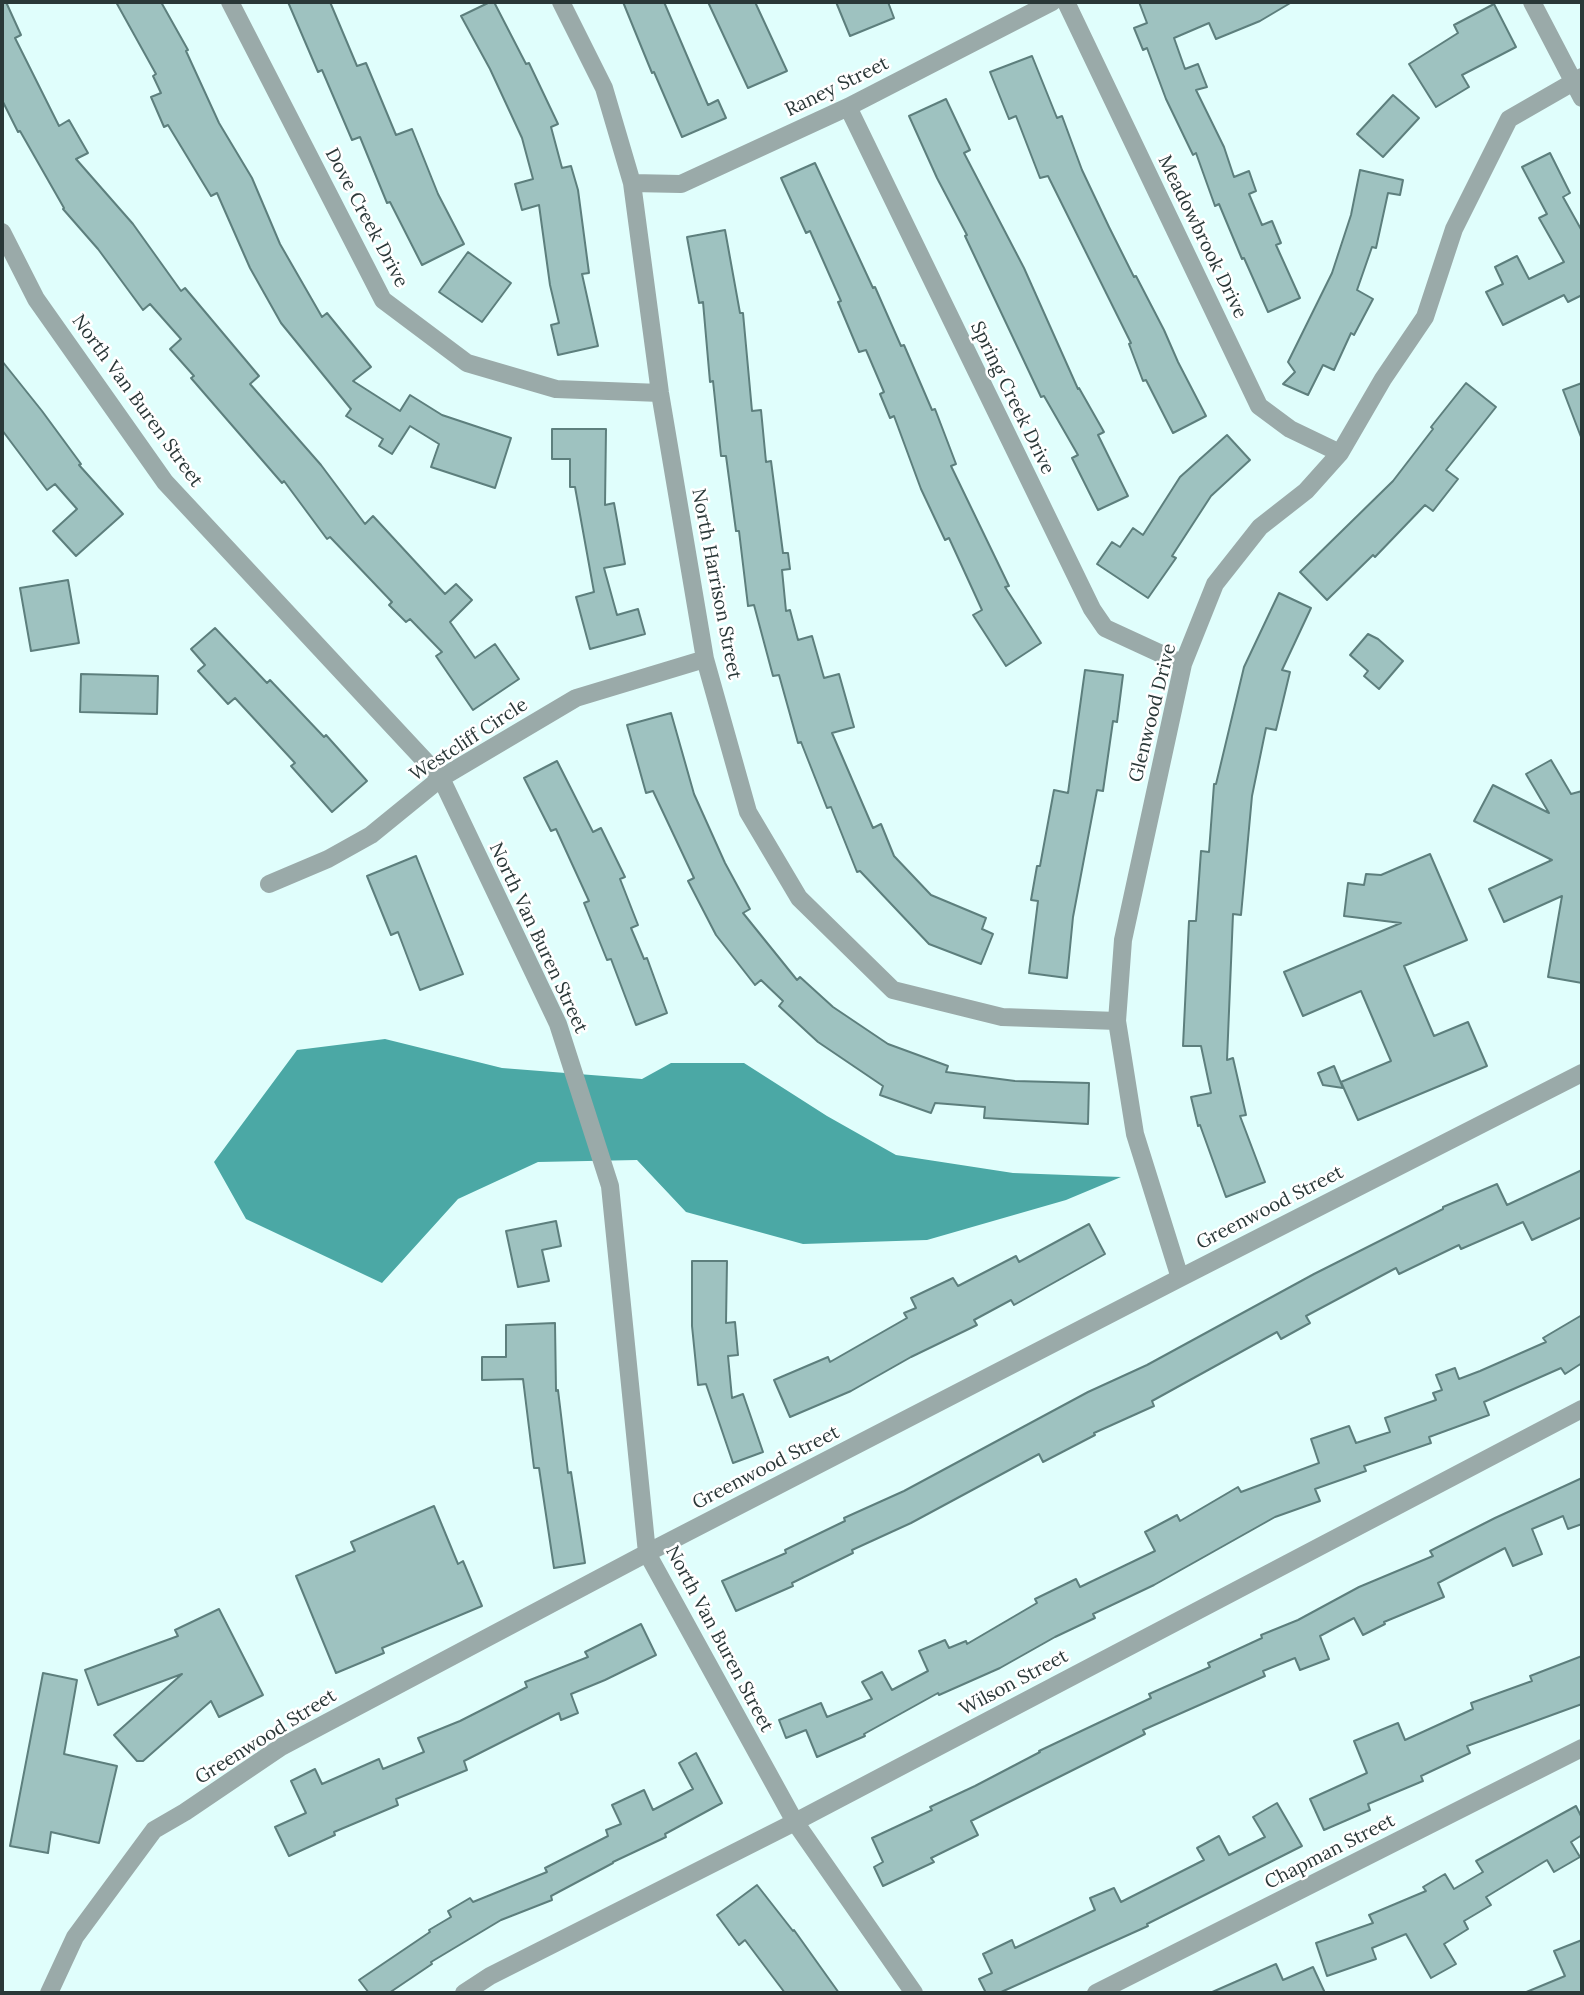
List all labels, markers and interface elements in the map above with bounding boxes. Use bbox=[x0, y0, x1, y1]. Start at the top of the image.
street label: Raney Street bbox=[782, 52, 892, 122]
street label: Dove Creek Drive bbox=[320, 144, 412, 292]
street label: Meadowbrook Drive bbox=[1153, 152, 1251, 322]
street label: North Van Buren Street bbox=[67, 310, 207, 492]
street label: Spring Creek Drive bbox=[965, 318, 1059, 478]
street label: North Harrison Street bbox=[686, 487, 746, 681]
street label: Glenwood Drive bbox=[1125, 641, 1181, 785]
street label: Westcliff Circle bbox=[406, 694, 532, 786]
street label: North Van Buren Street bbox=[484, 839, 592, 1037]
street label: Greenwood Street bbox=[1193, 1161, 1347, 1255]
street label: Greenwood Street bbox=[689, 1421, 843, 1515]
street label: North Van Buren Street bbox=[660, 1542, 778, 1736]
street label: Wilson Street bbox=[956, 1645, 1072, 1721]
street label: Greenwood Street bbox=[191, 1684, 341, 1790]
street label: Chapman Street bbox=[1261, 1809, 1399, 1895]

